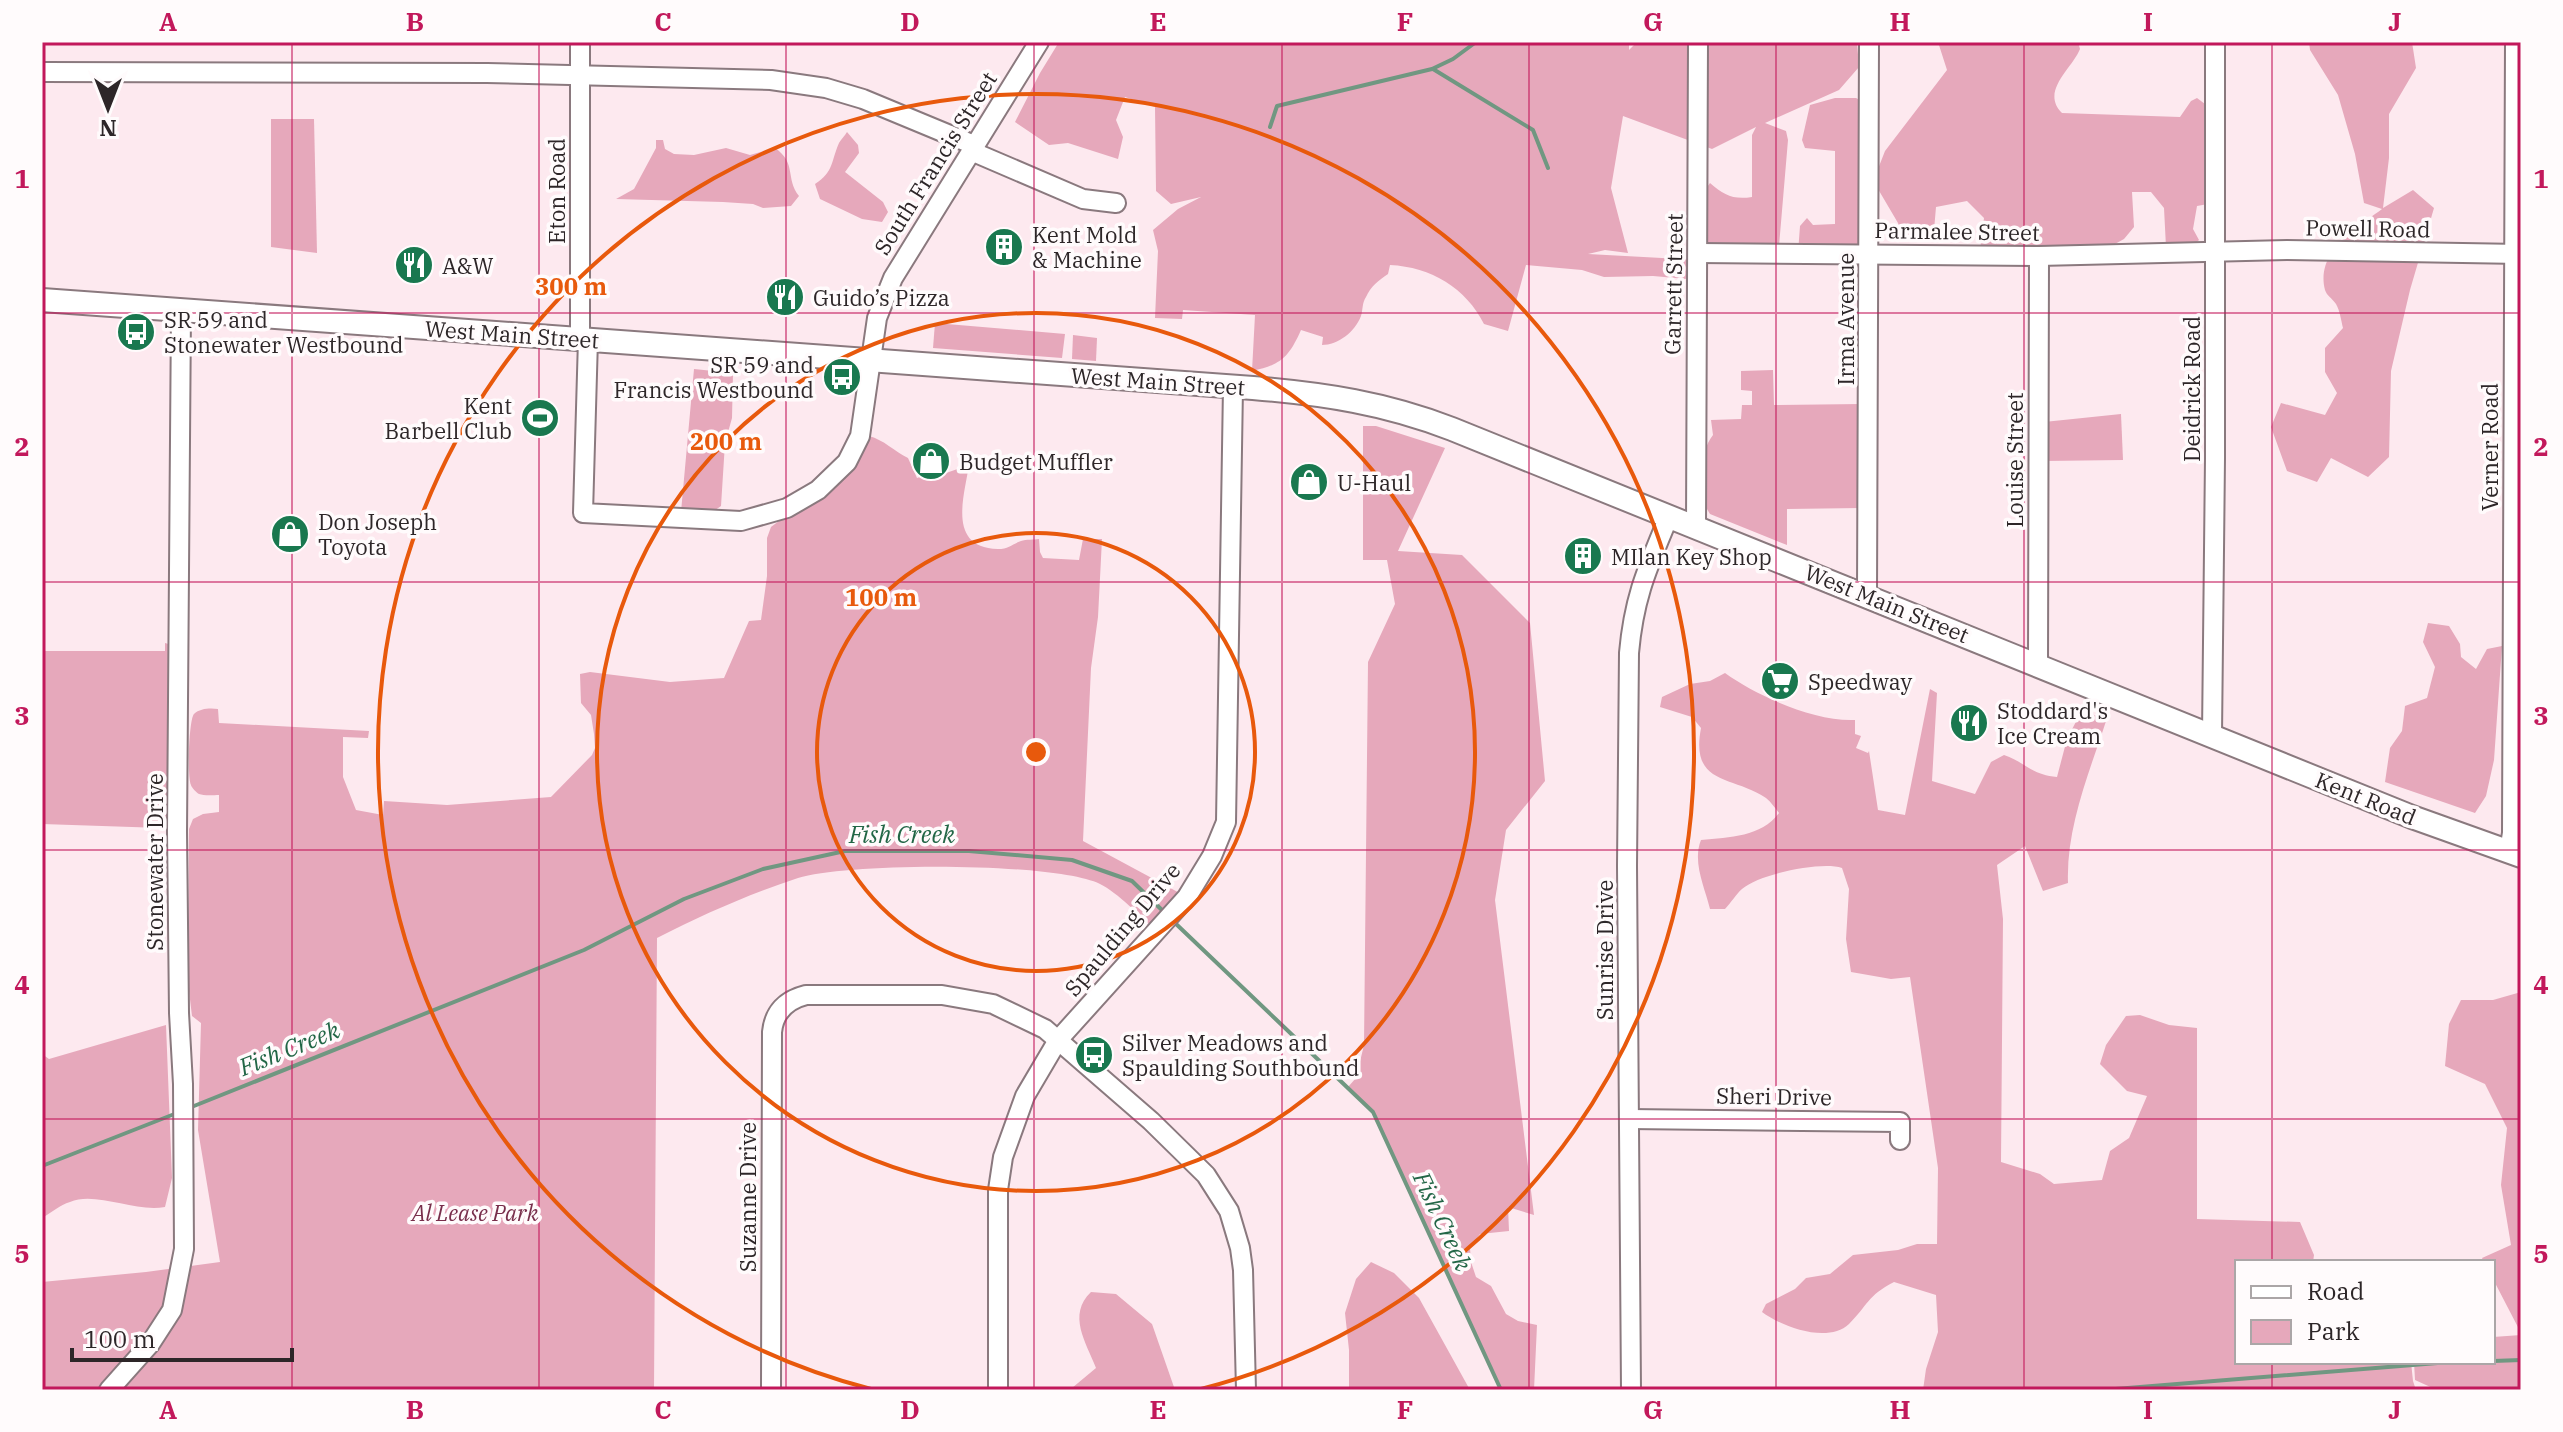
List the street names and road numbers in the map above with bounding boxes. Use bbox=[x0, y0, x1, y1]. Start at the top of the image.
street label: South Francis Street bbox=[867, 66, 1003, 260]
street label: Eton Road bbox=[542, 138, 571, 244]
street label: Powell Road bbox=[2305, 212, 2431, 244]
street label: Garrett Street bbox=[1657, 213, 1689, 355]
street label: Parmalee Street bbox=[1874, 215, 2040, 247]
street label: Irma Avenue bbox=[1831, 253, 1860, 385]
street label: West Main Street bbox=[424, 313, 600, 355]
street label: Deidrick Road bbox=[2177, 316, 2206, 462]
street label: West Main Street bbox=[1070, 360, 1246, 402]
street label: Verner Road bbox=[2475, 383, 2504, 511]
street label: Louise Street bbox=[2000, 392, 2029, 528]
street label: West Main Street bbox=[1801, 557, 1974, 649]
street label: Kent Road bbox=[2311, 765, 2421, 831]
street label: Stonewater Drive bbox=[140, 773, 169, 951]
street label: Spaulding Drive bbox=[1058, 856, 1186, 1002]
street label: Sunrise Drive bbox=[1590, 880, 1619, 1020]
street label: Sheri Drive bbox=[1716, 1080, 1832, 1112]
street label: Suzanne Drive bbox=[733, 1122, 762, 1272]

